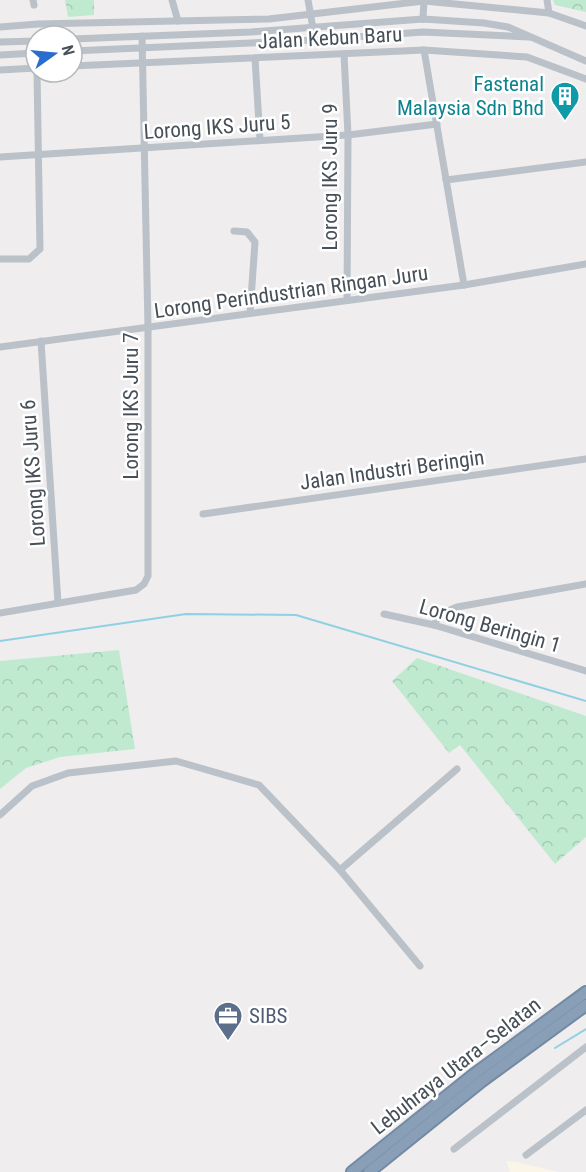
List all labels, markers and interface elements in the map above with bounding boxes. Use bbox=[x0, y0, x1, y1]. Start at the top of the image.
street label: Jalan Kebun Baru bbox=[257, 22, 403, 54]
north arrow bbox=[24, 24, 84, 84]
text: N bbox=[58, 43, 78, 57]
place label: Fastenal Malaysia Sdn Bhd bbox=[397, 72, 544, 120]
building icon: Fastenal Malaysia Sdn Bhd bbox=[549, 80, 581, 122]
street label: Lorong IKS Juru 9 bbox=[318, 103, 342, 251]
street label: Lorong IKS Juru 5 bbox=[143, 110, 291, 144]
street label: Lorong Perindustrian Ringan Juru bbox=[152, 261, 430, 323]
street label: Lorong IKS Juru 7 bbox=[119, 332, 143, 480]
street label: Lorong IKS Juru 6 bbox=[16, 399, 50, 547]
street label: Jalan Industri Beringin bbox=[298, 445, 486, 495]
street label: Lorong Beringin 1 bbox=[417, 594, 563, 658]
street label: Lebuhraya Utara–Selatan bbox=[367, 993, 545, 1139]
office icon: SIBS bbox=[212, 1000, 244, 1042]
place label: SIBS bbox=[249, 1004, 288, 1028]

